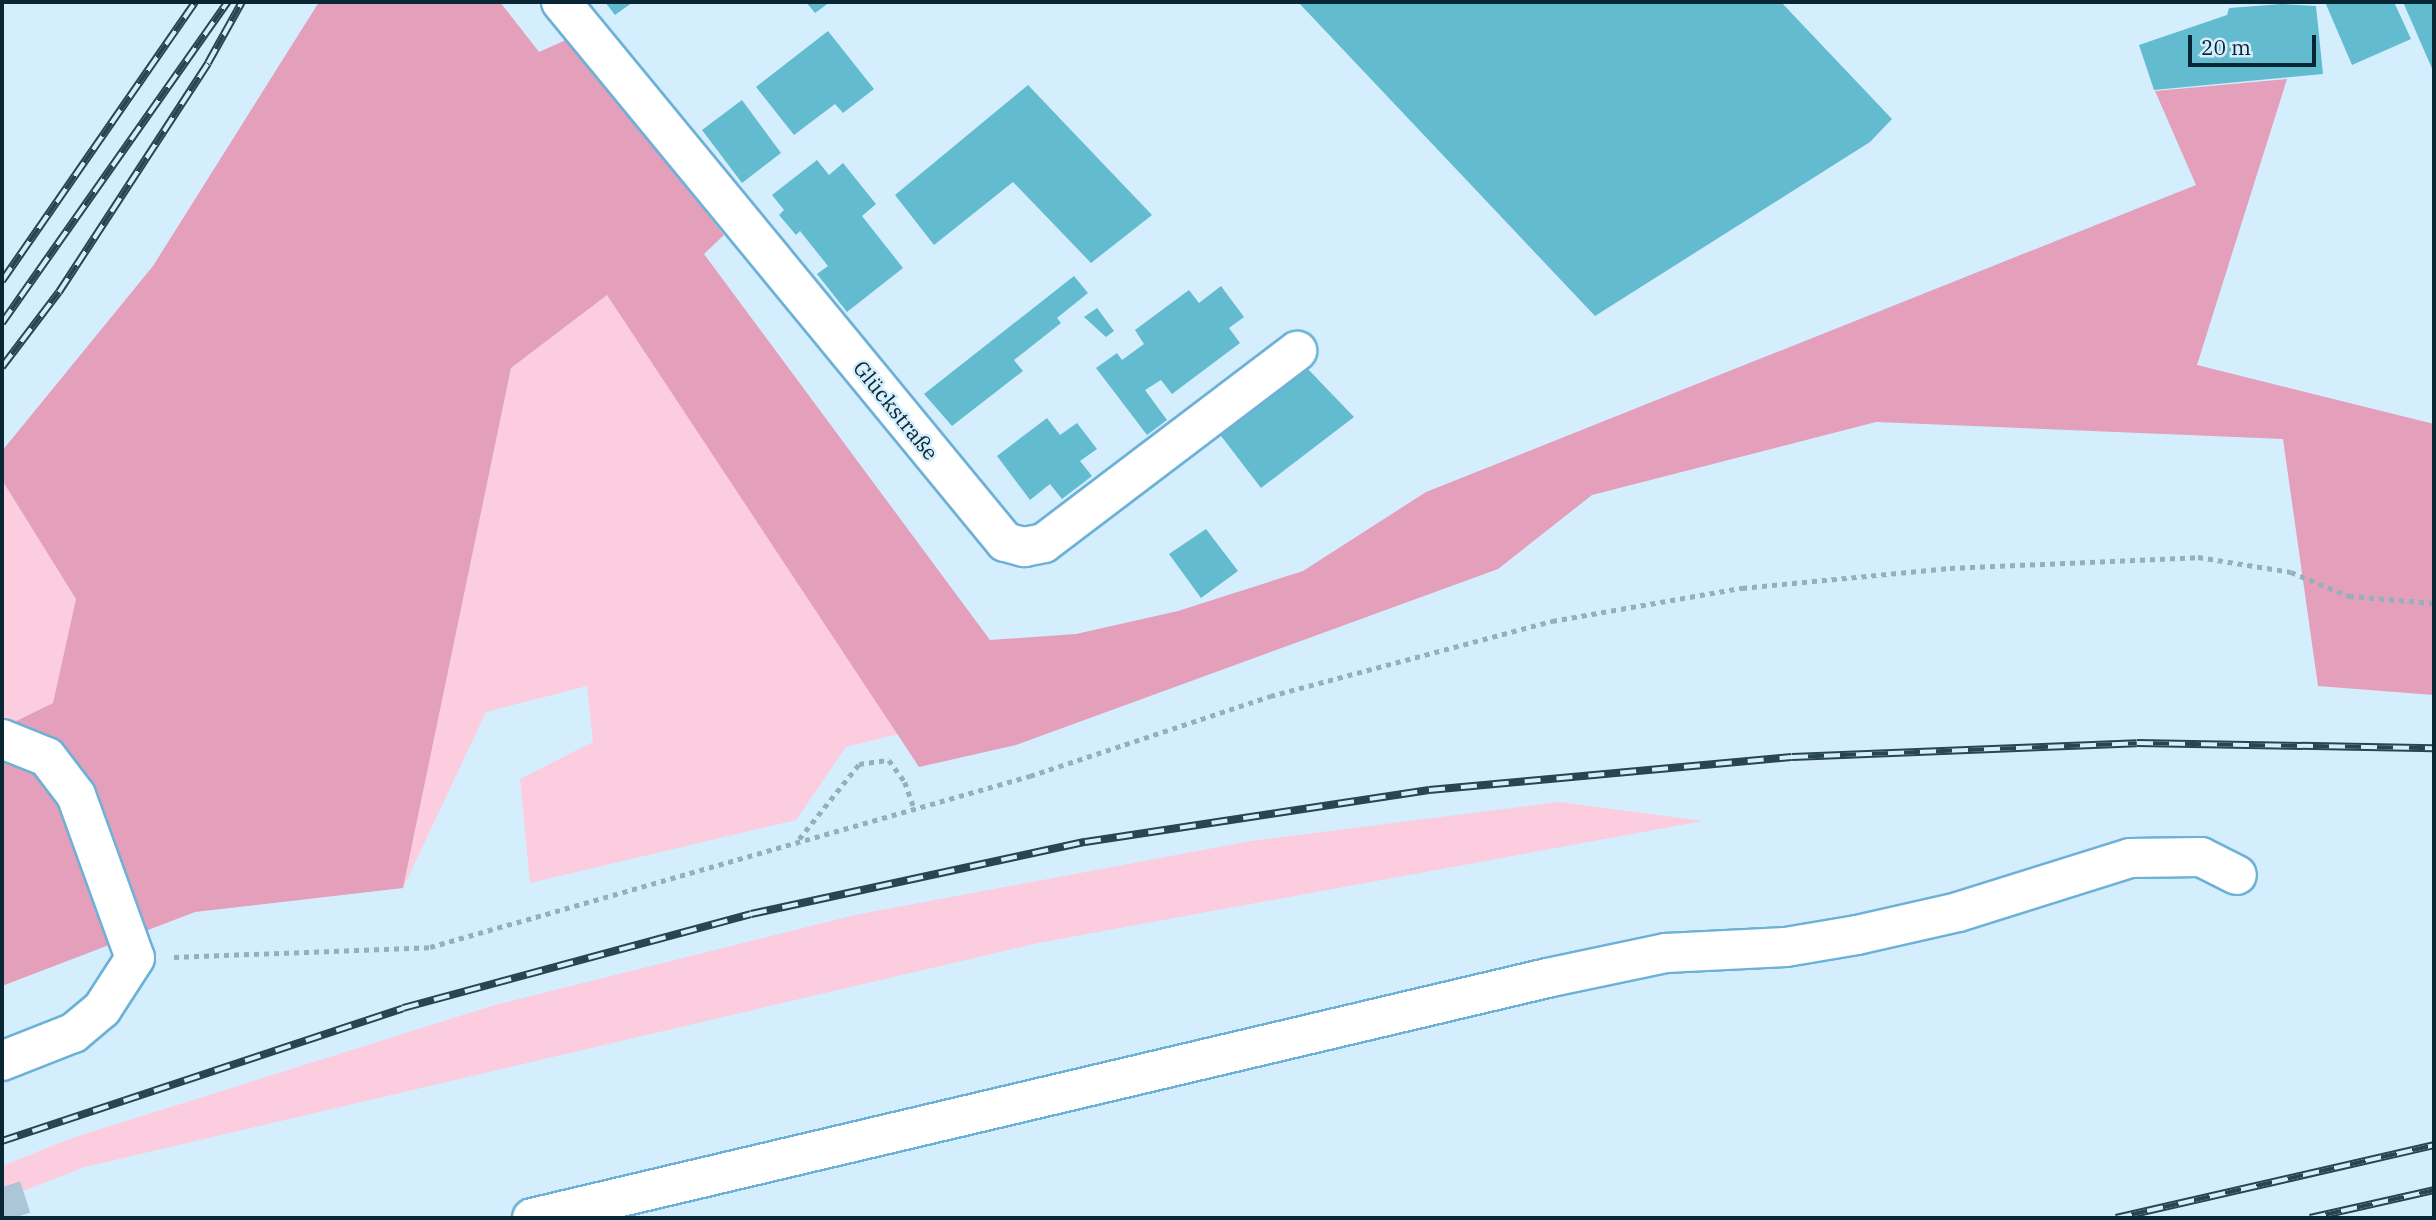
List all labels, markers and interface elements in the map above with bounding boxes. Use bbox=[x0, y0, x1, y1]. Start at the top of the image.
scale bar bbox=[2191, 21, 2319, 65]
text: 20 m bbox=[2201, 33, 2251, 61]
street label: Glückstraße bbox=[848, 355, 944, 465]

